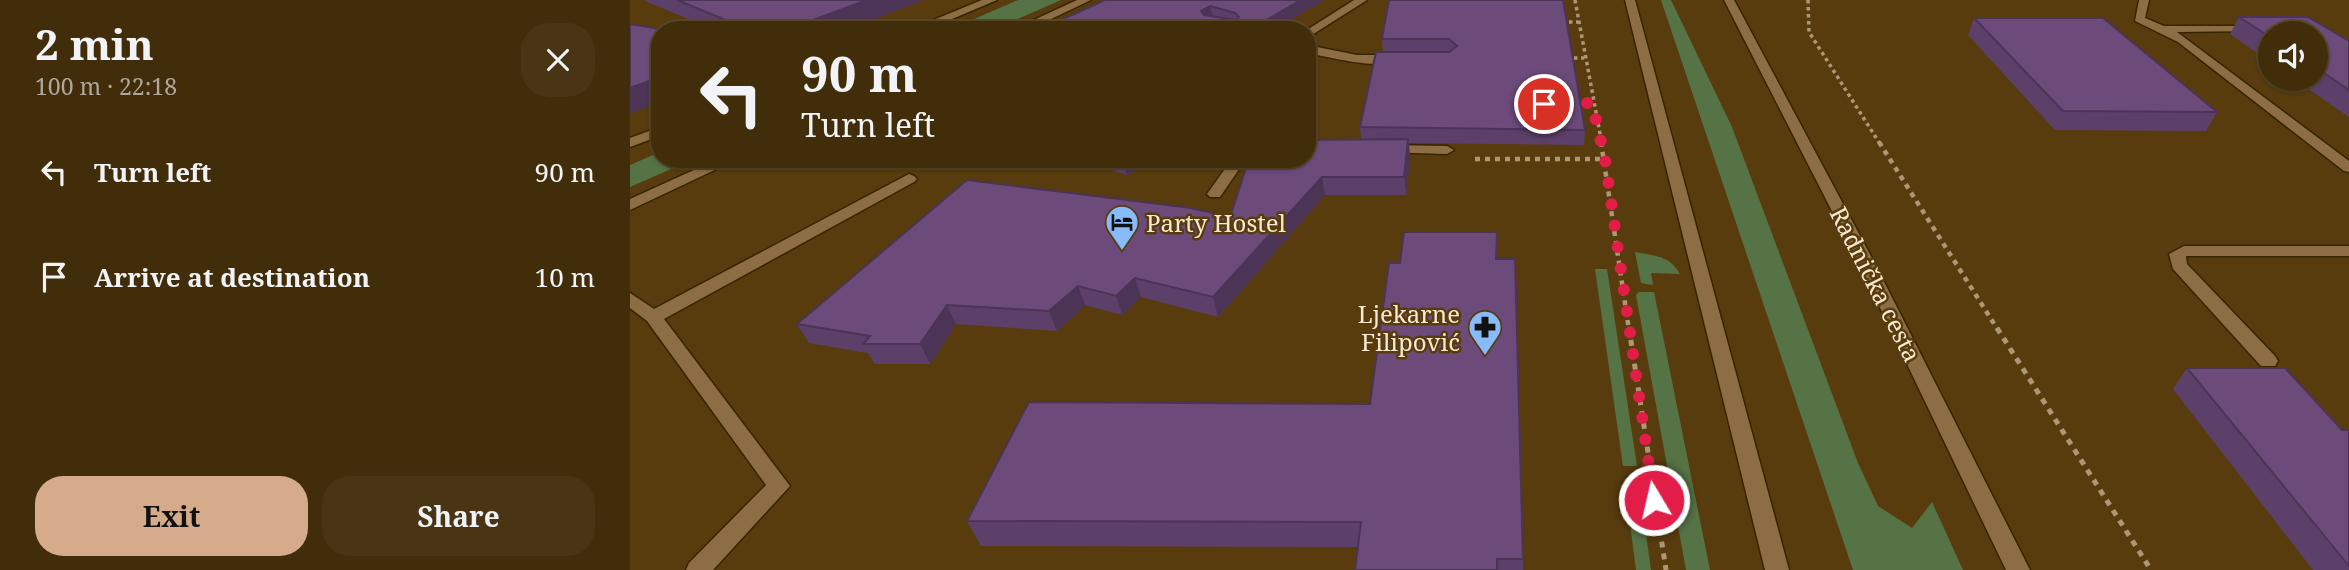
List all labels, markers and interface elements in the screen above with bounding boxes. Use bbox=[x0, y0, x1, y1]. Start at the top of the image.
text: 2 min bbox=[35, 15, 154, 72]
map controls bbox=[2258, 21, 2328, 91]
button: sound bbox=[2258, 21, 2328, 91]
button: close bbox=[521, 23, 595, 97]
text: 90 m bbox=[801, 40, 917, 106]
icon: left bbox=[686, 49, 777, 140]
text: 100 m · 22:18 bbox=[35, 70, 177, 102]
pin bbox=[1514, 74, 1574, 134]
icon: arrive bbox=[1525, 85, 1563, 123]
text: Turn left bbox=[801, 103, 935, 146]
icon: left bbox=[35, 153, 73, 191]
text: Turn left bbox=[94, 154, 211, 190]
text: 90 m bbox=[535, 154, 595, 190]
street label: Radnička cesta bbox=[1823, 201, 1929, 367]
hotel icon: Party Hostel bbox=[1103, 203, 1141, 252]
place label: Party Hostel bbox=[1146, 206, 1287, 239]
icon: arrive bbox=[35, 258, 73, 296]
text: Arrive at destination bbox=[94, 259, 370, 295]
text: 10 m bbox=[535, 259, 595, 295]
place label: Ljekarne Filipović bbox=[1358, 297, 1460, 358]
pharmacy icon: Ljekarne Filipović bbox=[1466, 308, 1504, 357]
position arrow bbox=[1617, 463, 1691, 537]
button: Exit bbox=[35, 476, 308, 556]
button: Share bbox=[322, 476, 595, 556]

